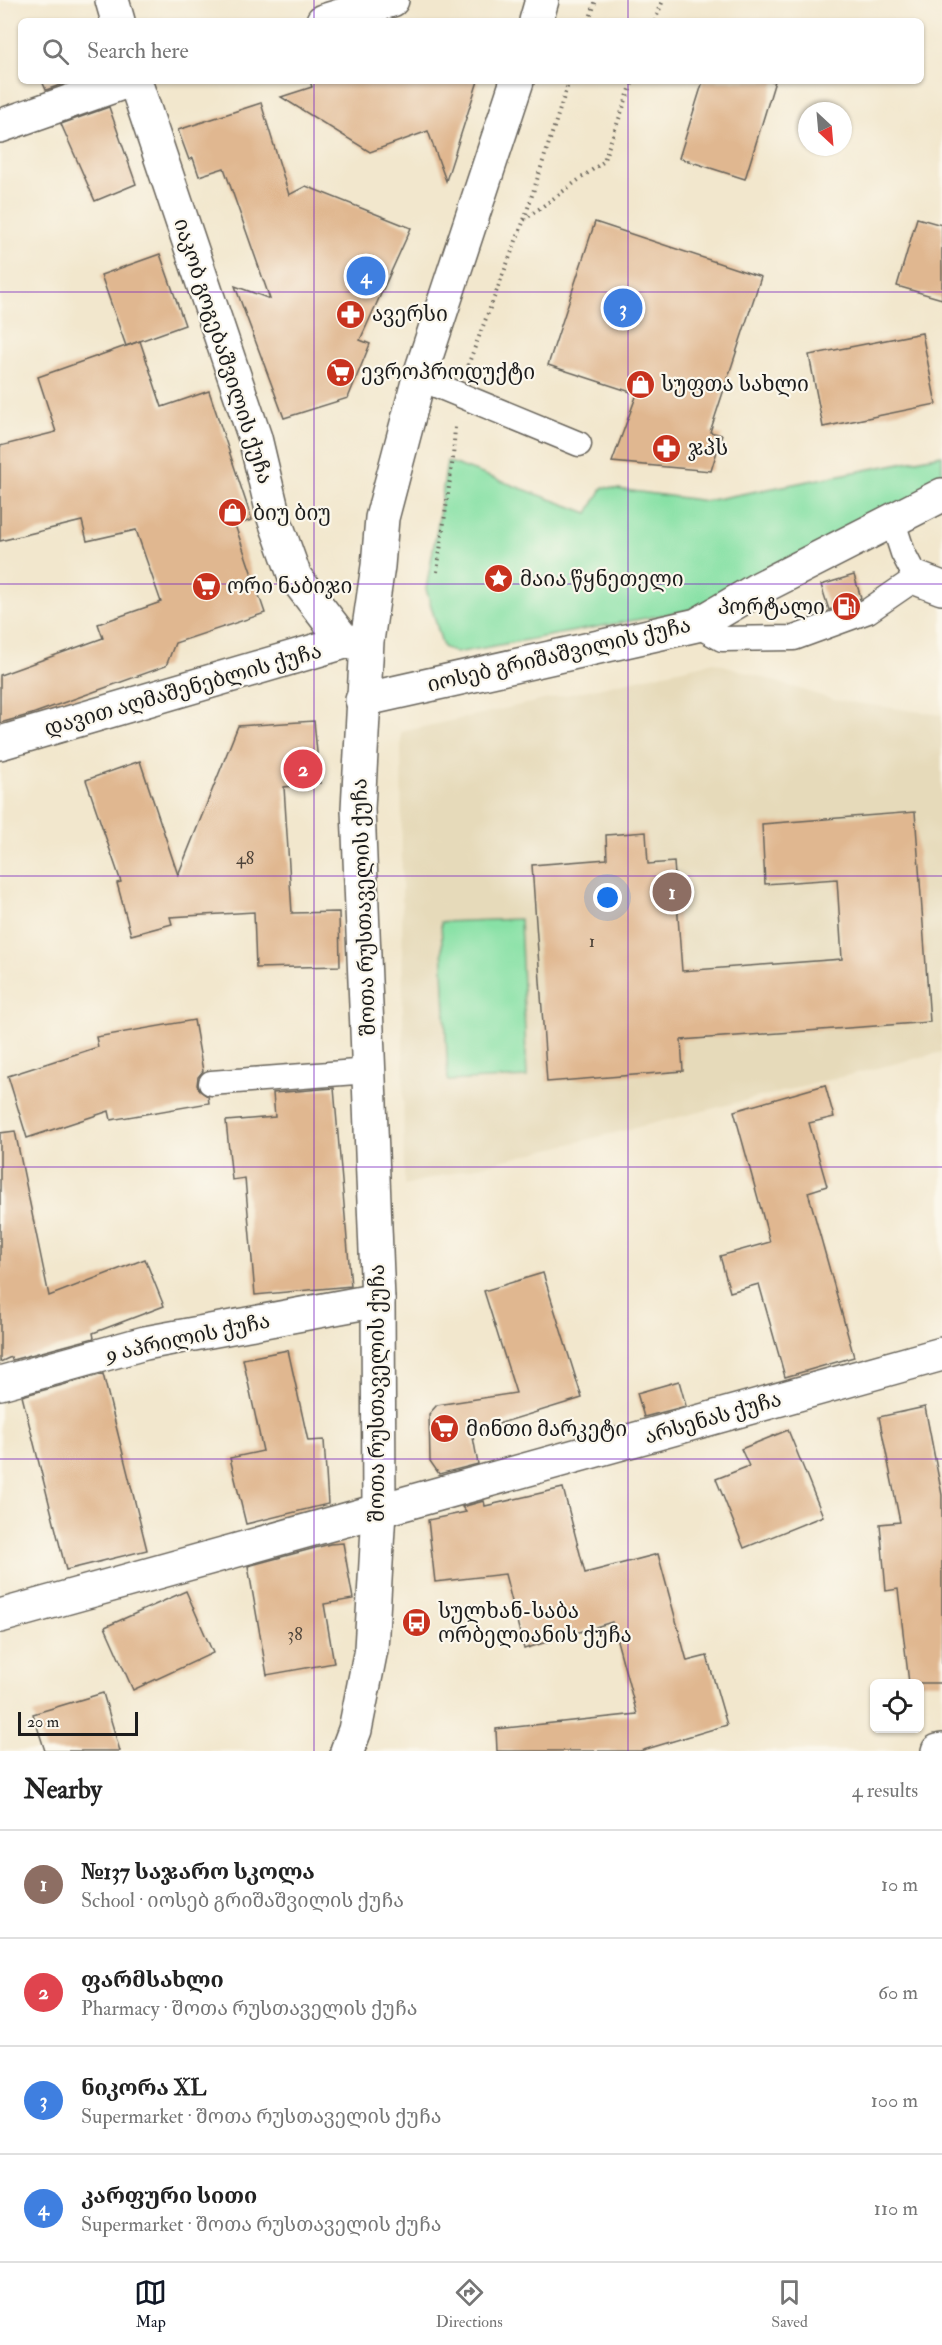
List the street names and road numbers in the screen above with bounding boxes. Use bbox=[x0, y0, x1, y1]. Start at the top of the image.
street label: იაკობ გოგებაშვილის ქუჩა bbox=[167, 215, 279, 487]
street label: იოსებ გრიშაშვილის ქუჩა bbox=[425, 612, 693, 698]
street label: დავით აღმაშენებლის ქუჩა bbox=[41, 637, 325, 743]
street label: შოთა რუსთაველის ქუჩა bbox=[346, 778, 382, 1036]
street label: შოთა რუსთაველის ქუჩა bbox=[364, 1264, 391, 1522]
street label: 9 აპრილის ქუჩა bbox=[101, 1307, 273, 1369]
street label: არსენას ქუჩა bbox=[641, 1386, 785, 1450]

